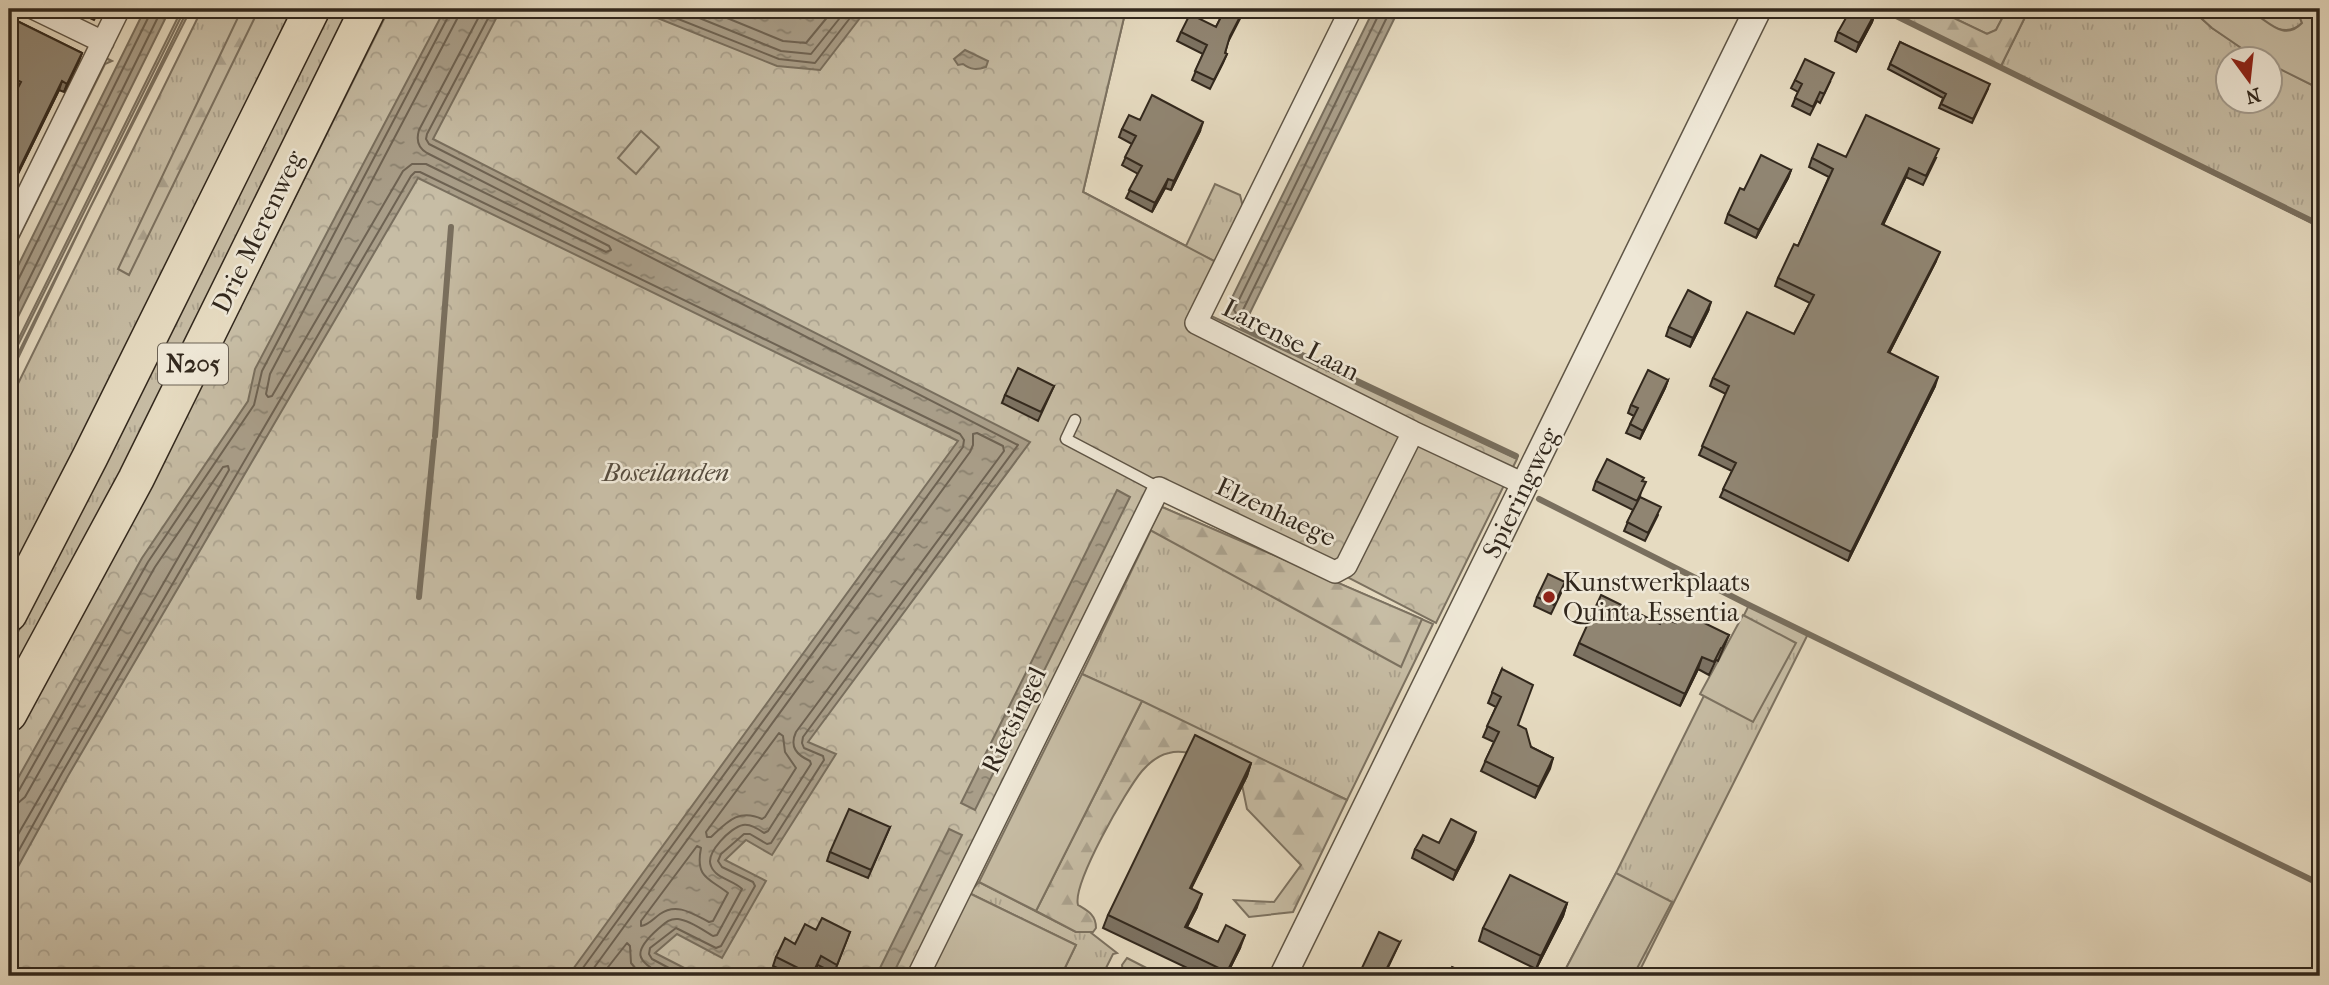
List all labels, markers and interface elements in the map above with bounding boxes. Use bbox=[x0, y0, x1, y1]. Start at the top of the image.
north arrow bbox=[2214, 46, 2284, 116]
text: N bbox=[2243, 83, 2263, 108]
street label: Drie Merenweg bbox=[205, 145, 311, 318]
street label: Larense Laan bbox=[1217, 292, 1365, 388]
road number: N205 bbox=[158, 344, 228, 384]
street label: Spieringweg bbox=[1476, 422, 1566, 563]
park label: Boseilanden bbox=[601, 457, 729, 488]
street label: Elzenhaege bbox=[1211, 471, 1341, 553]
place label: Kunstwerkplaats Quinta Essentia bbox=[1563, 567, 1750, 628]
marker: Kunstwerkplaats Quinta Essentia bbox=[1541, 589, 1557, 605]
street label: Rietsingel bbox=[975, 662, 1053, 778]

